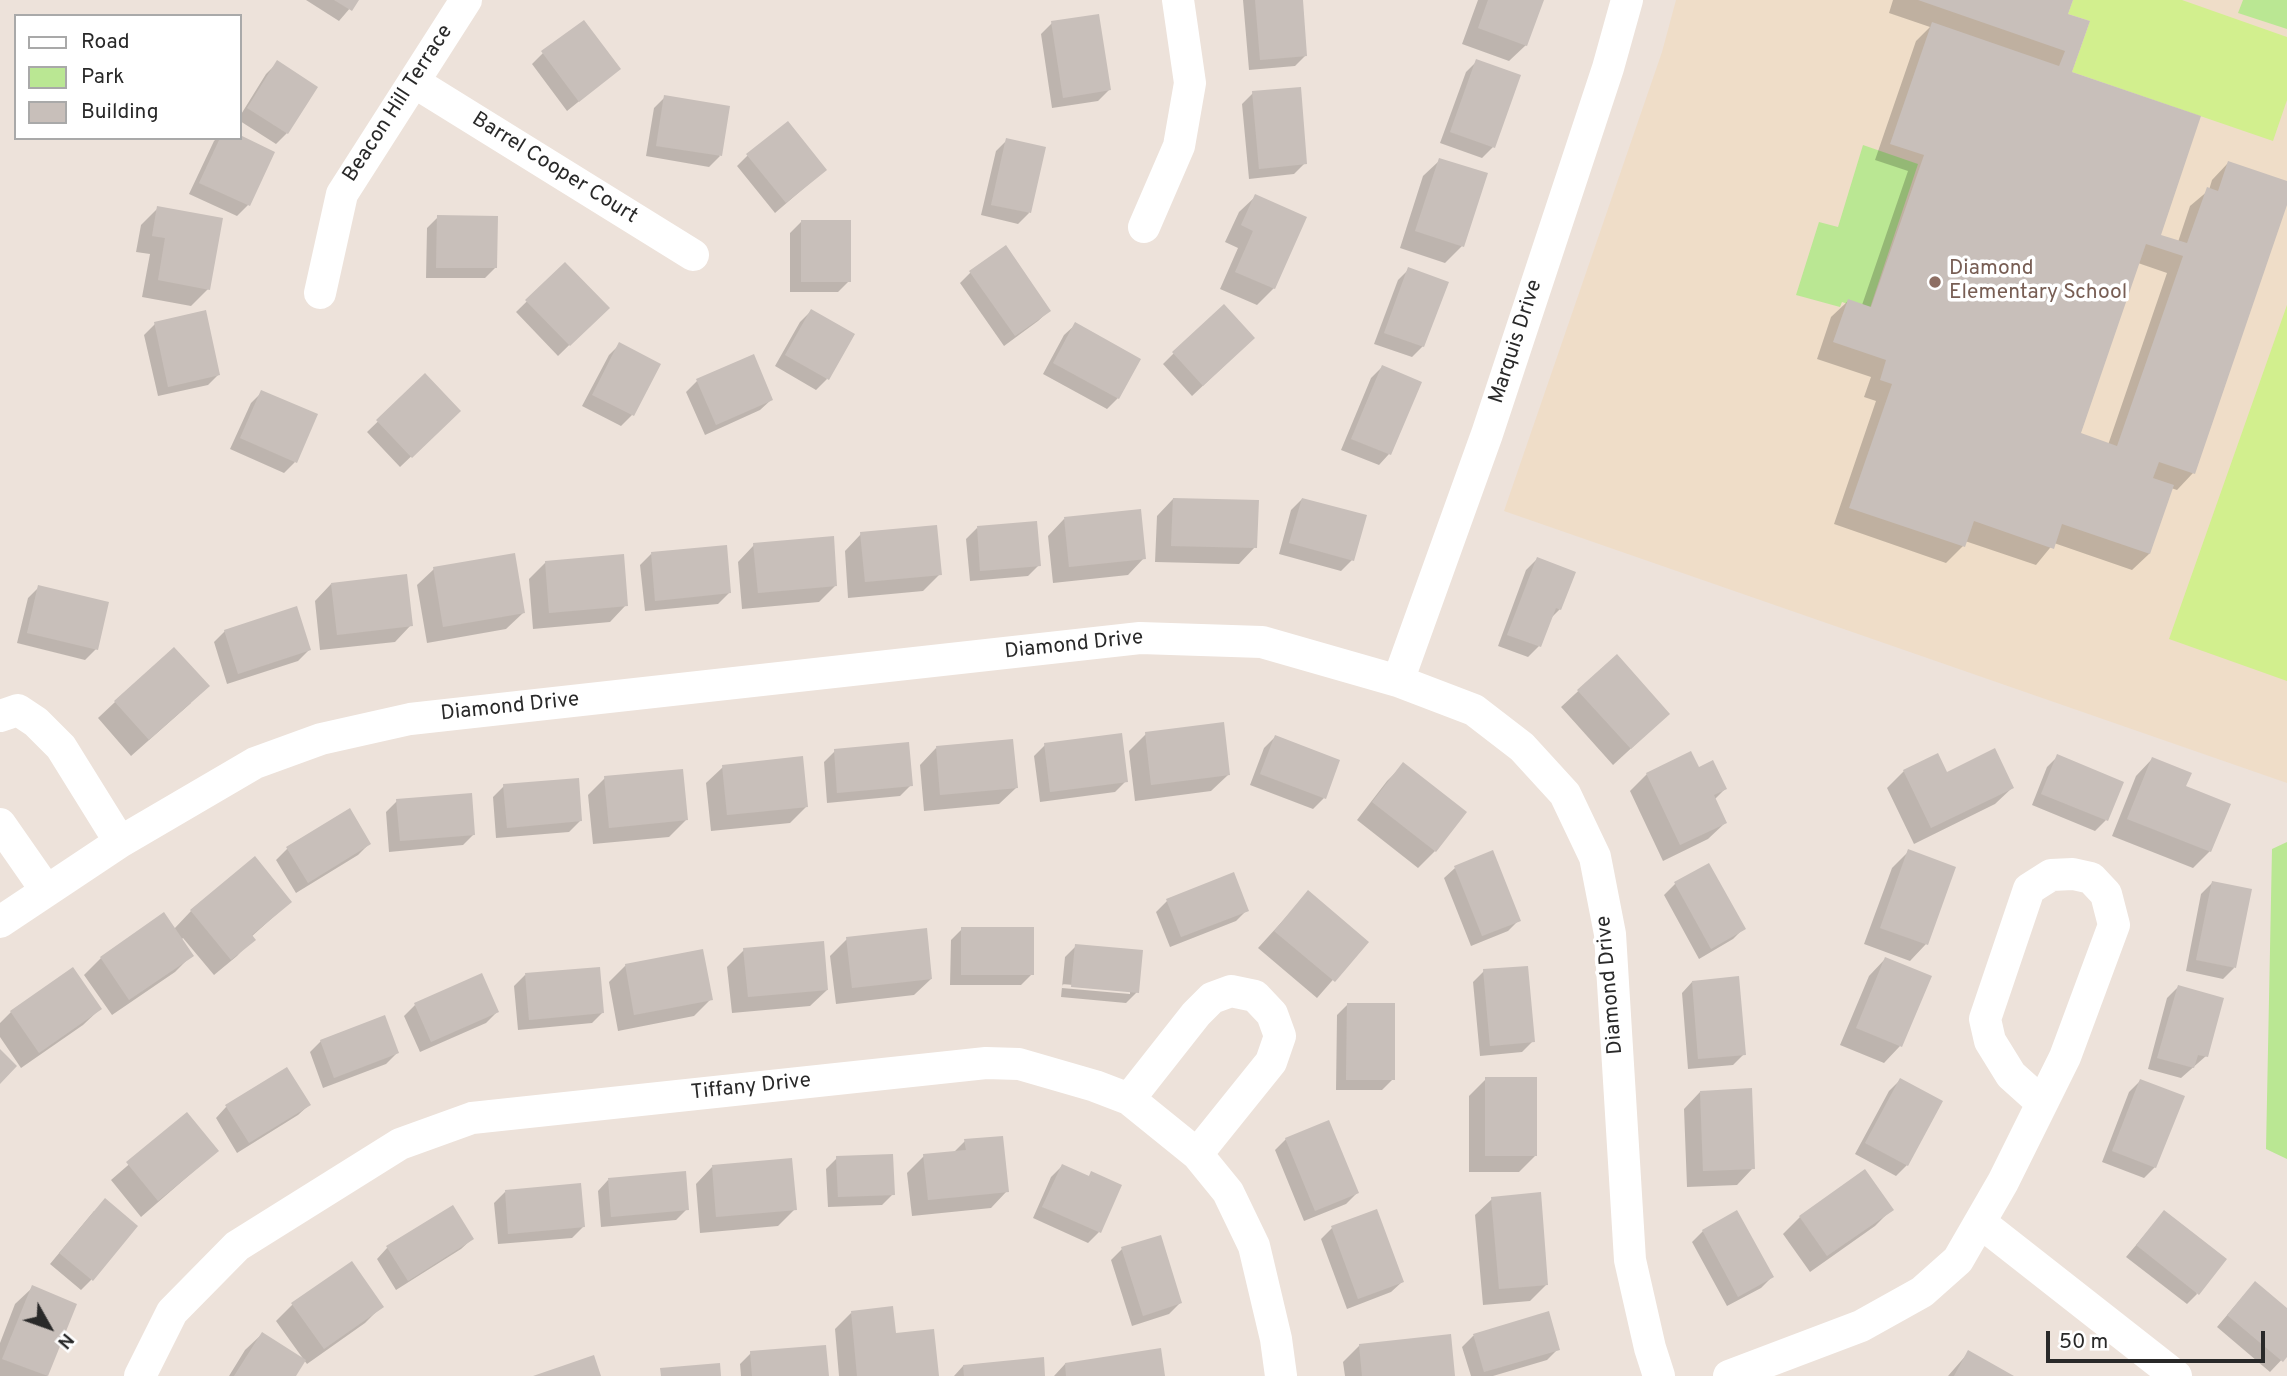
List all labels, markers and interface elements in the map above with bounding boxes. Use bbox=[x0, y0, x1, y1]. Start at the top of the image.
legend bbox=[14, 14, 242, 140]
street label: Beacon Hill Terrace bbox=[339, 21, 459, 187]
text: Road bbox=[81, 29, 130, 56]
text: Park bbox=[81, 64, 124, 91]
text: Building bbox=[81, 99, 159, 126]
street label: Barrel Cooper Court bbox=[466, 108, 642, 230]
place label: Diamond Elementary School bbox=[1949, 257, 2127, 307]
marker: Diamond Elementary School bbox=[1927, 274, 1943, 290]
street label: Marquis Drive bbox=[1485, 277, 1549, 407]
street label: Diamond Drive bbox=[1003, 626, 1145, 666]
street label: Diamond Drive bbox=[439, 688, 581, 728]
street label: Diamond Drive bbox=[1592, 915, 1630, 1055]
street label: Tiffany Drive bbox=[690, 1069, 812, 1107]
north arrow bbox=[14, 1292, 84, 1362]
scale bar bbox=[2049, 1316, 2268, 1360]
text: N bbox=[52, 1328, 79, 1353]
text: 50 m bbox=[2059, 1329, 2108, 1356]

